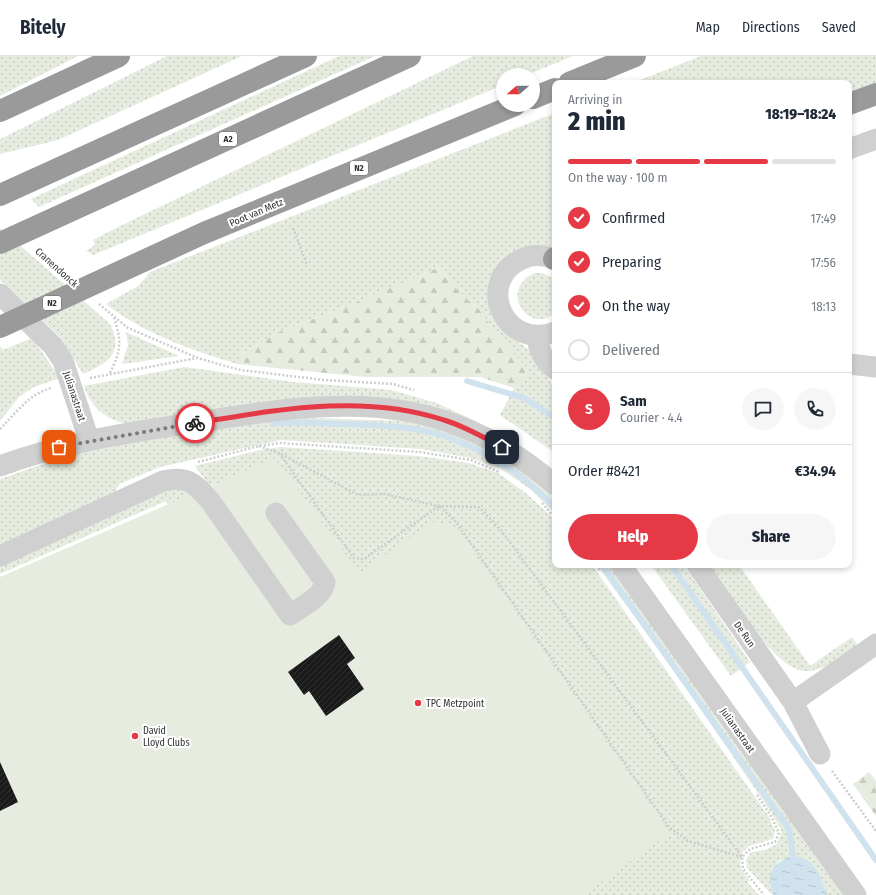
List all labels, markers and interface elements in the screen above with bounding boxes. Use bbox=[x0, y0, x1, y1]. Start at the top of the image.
text: Bitely bbox=[20, 16, 66, 39]
text: Map bbox=[696, 19, 720, 36]
text: Directions bbox=[742, 19, 800, 36]
text: Saved bbox=[822, 19, 856, 36]
north arrow bbox=[496, 68, 540, 112]
map controls bbox=[496, 68, 540, 112]
text: Arriving in bbox=[568, 92, 622, 107]
text: 18:19–18:24 bbox=[765, 105, 836, 123]
text: 2 min bbox=[568, 106, 626, 137]
road number: A2 bbox=[219, 132, 237, 146]
road number: N2 bbox=[350, 161, 368, 175]
text: On the way · 100 m bbox=[568, 170, 668, 185]
street label: Poot van Metz bbox=[228, 196, 285, 230]
icon: check bbox=[568, 207, 590, 229]
text: Confirmed bbox=[602, 209, 665, 227]
text: 17:49 bbox=[811, 211, 836, 226]
street label: Cranendonck bbox=[33, 245, 80, 290]
icon: check bbox=[568, 251, 590, 273]
text: Preparing bbox=[602, 253, 661, 271]
text: 17:56 bbox=[810, 255, 836, 270]
icon: check bbox=[568, 295, 590, 317]
road number: N2 bbox=[43, 296, 61, 310]
text: On the way bbox=[602, 297, 670, 315]
text: 18:13 bbox=[811, 299, 836, 314]
text: Delivered bbox=[602, 341, 660, 359]
street label: Julianastraat bbox=[60, 370, 88, 424]
button: chat bbox=[742, 388, 784, 430]
button: phone bbox=[794, 388, 836, 430]
text: Sam bbox=[620, 392, 647, 410]
text: S bbox=[585, 400, 593, 418]
courier bbox=[175, 403, 215, 443]
text: Courier · 4.4 bbox=[620, 410, 683, 425]
icon: bike bbox=[184, 412, 206, 434]
pin bbox=[42, 430, 76, 464]
pin bbox=[485, 430, 519, 464]
icon: bag bbox=[48, 436, 70, 458]
icon: home bbox=[491, 436, 513, 458]
text: Order #8421 bbox=[568, 462, 640, 480]
text: €34.94 bbox=[795, 462, 836, 480]
button: Help bbox=[568, 514, 698, 560]
button: Share bbox=[706, 514, 836, 560]
street label: De Run bbox=[731, 619, 757, 650]
marker: TPC Metzpoint bbox=[413, 698, 423, 708]
place label: TPC Metzpoint bbox=[426, 698, 485, 710]
street label: Julianastraat bbox=[717, 706, 757, 756]
place label: David Lloyd Clubs bbox=[143, 725, 190, 749]
marker: David Lloyd Clubs bbox=[130, 731, 140, 741]

